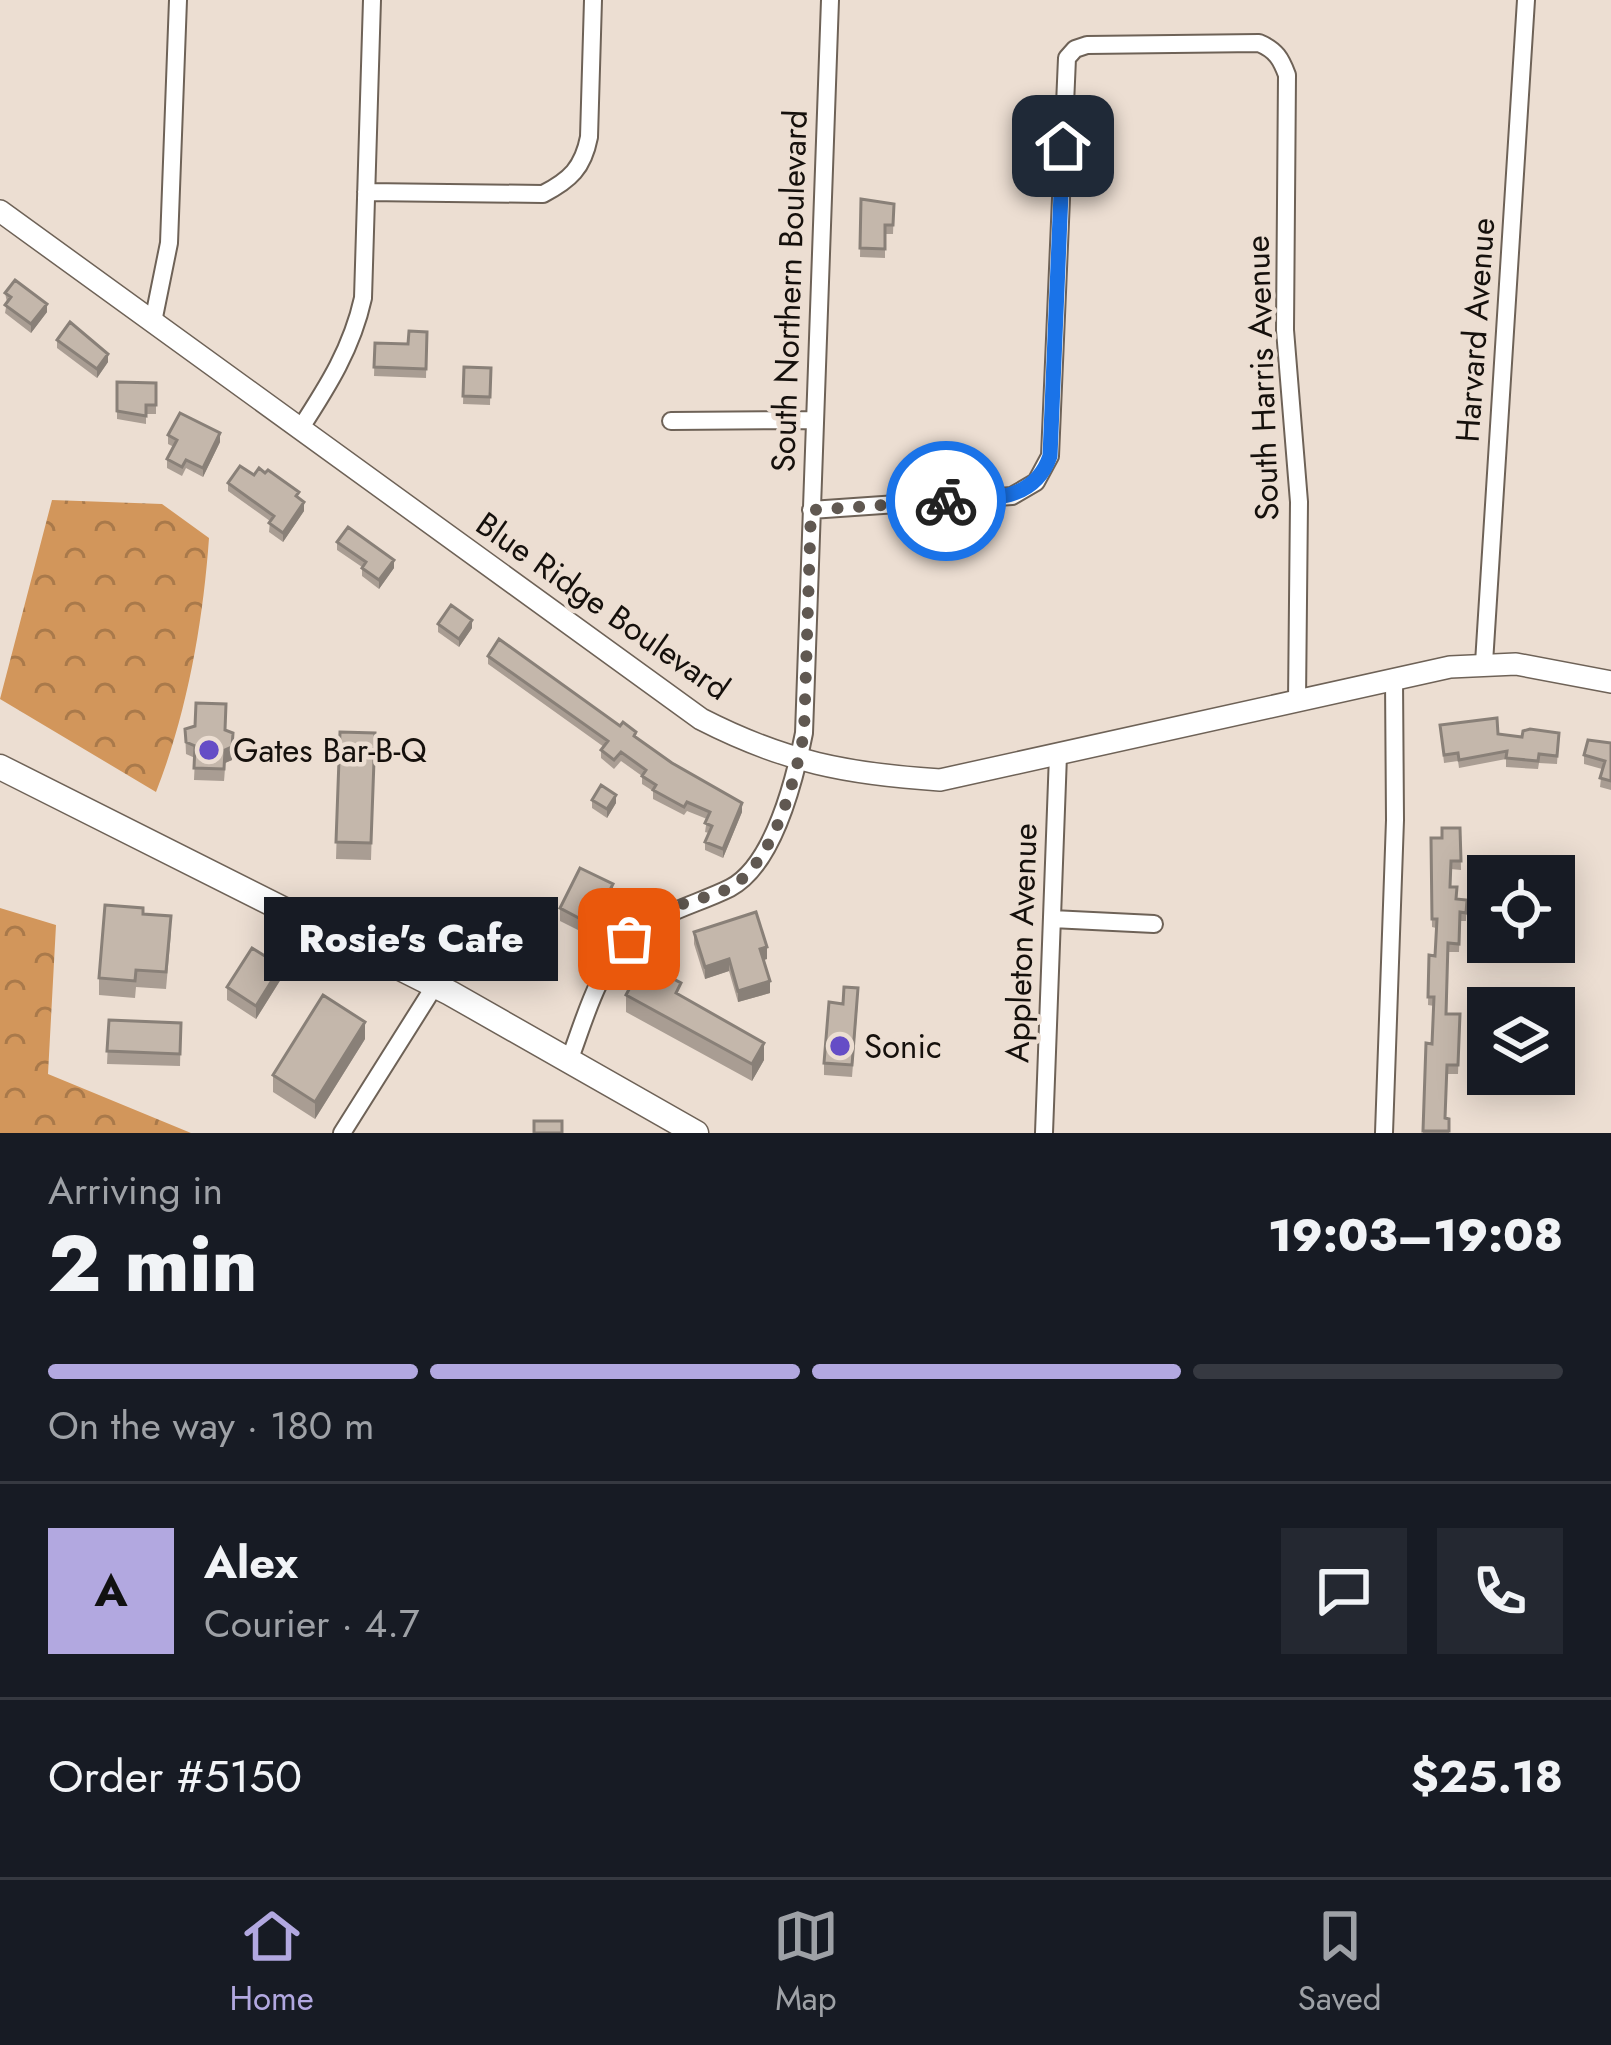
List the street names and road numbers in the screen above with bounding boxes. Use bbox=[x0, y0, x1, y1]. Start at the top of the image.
street label: South Northern Boulevard bbox=[759, 109, 819, 473]
street label: Harvard Avenue bbox=[1444, 216, 1506, 444]
street label: South Harris Avenue bbox=[1234, 235, 1290, 521]
street label: Blue Ridge Boulevard bbox=[467, 501, 739, 711]
street label: Appleton Avenue bbox=[993, 822, 1049, 1064]

